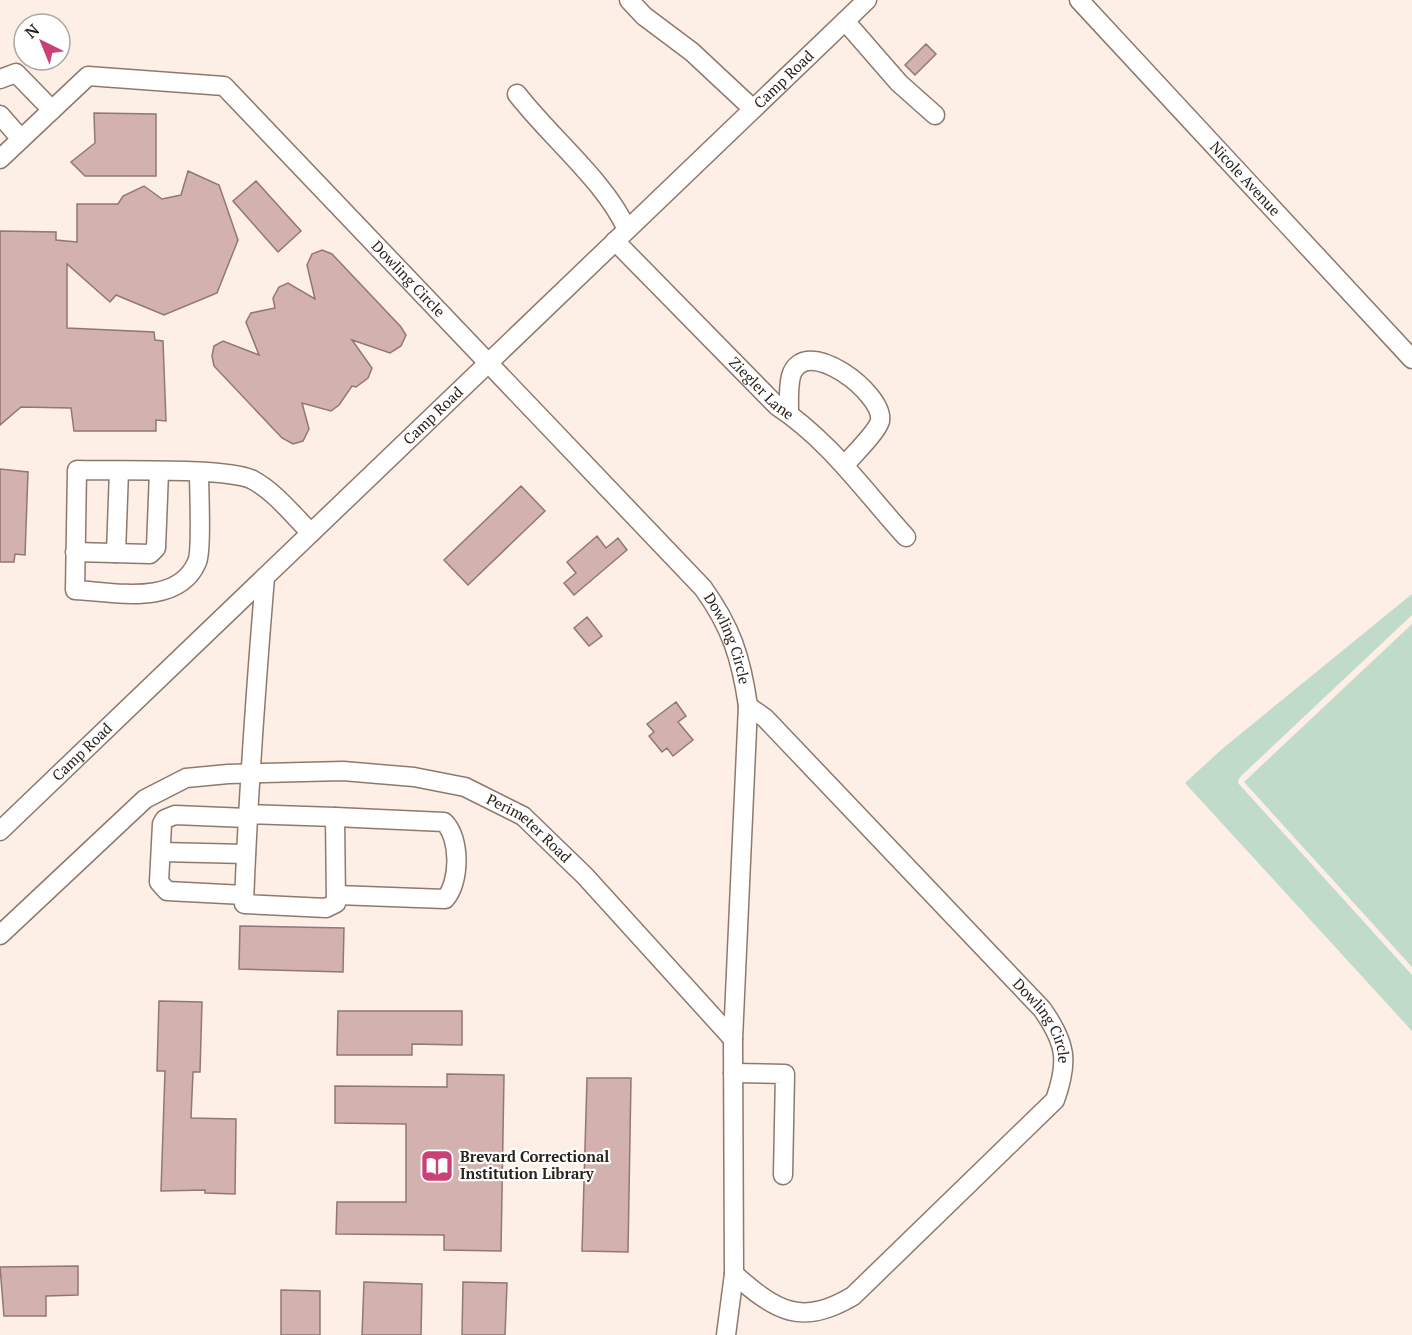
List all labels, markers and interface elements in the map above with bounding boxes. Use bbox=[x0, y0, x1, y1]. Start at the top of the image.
north arrow bbox=[12, 12, 72, 72]
text: N bbox=[20, 19, 44, 43]
street label: Camp Road bbox=[749, 45, 818, 112]
street label: Nicole Avenue bbox=[1206, 137, 1285, 220]
street label: Dowling Circle bbox=[368, 236, 450, 321]
street label: Ziegler Lane bbox=[725, 352, 798, 424]
street label: Camp Road bbox=[398, 382, 467, 449]
street label: Dowling Circle bbox=[700, 588, 755, 686]
street label: Camp Road bbox=[47, 718, 116, 785]
street label: Perimeter Road bbox=[484, 788, 576, 866]
street label: Dowling Circle bbox=[1009, 973, 1074, 1064]
place label: Brevard Correctional Institution Library bbox=[460, 1146, 609, 1183]
library icon: Brevard Correctional Institution Library bbox=[419, 1148, 455, 1184]

